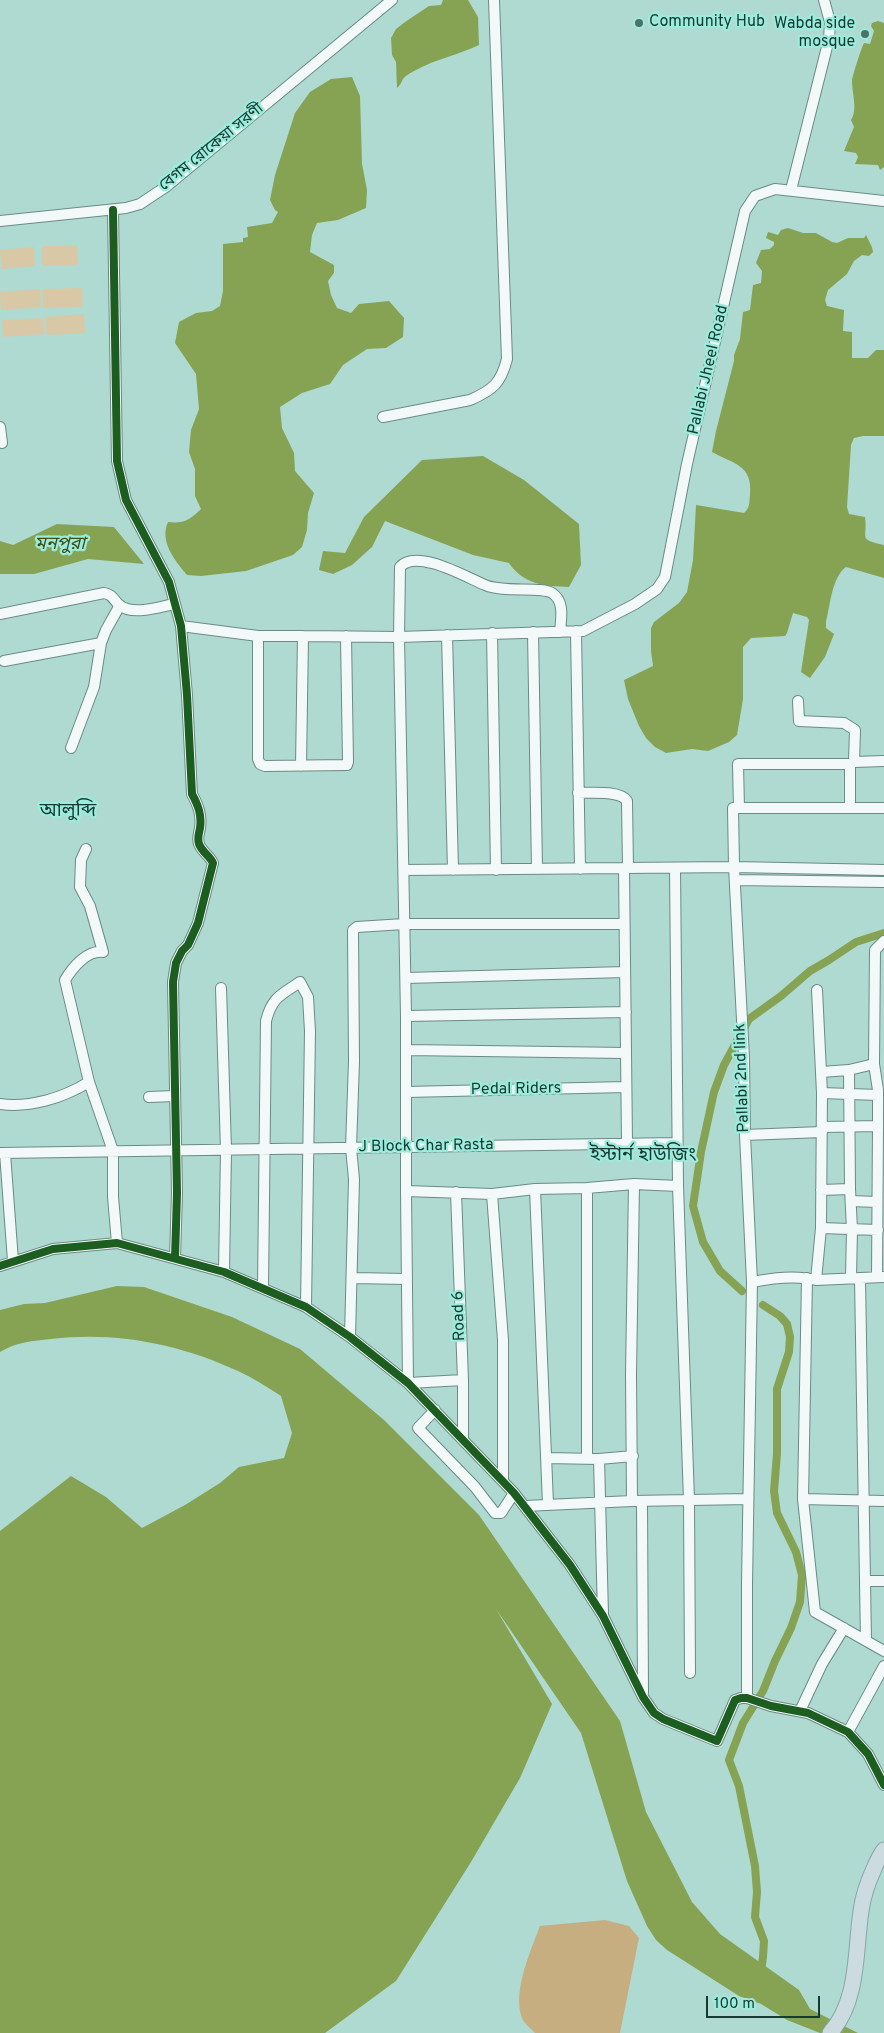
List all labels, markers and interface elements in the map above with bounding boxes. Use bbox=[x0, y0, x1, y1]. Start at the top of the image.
place label: Community Hub bbox=[649, 13, 765, 33]
place label: Wabda side mosque bbox=[774, 15, 855, 53]
marker: Community Hub bbox=[633, 17, 645, 29]
marker: Wabda side mosque bbox=[859, 28, 871, 40]
street label: বেগম রোকেয়া সরণী bbox=[156, 100, 268, 196]
street label: Pallabi Jheel Road bbox=[685, 303, 733, 437]
water label: মনপুরা bbox=[35, 534, 85, 556]
district label: আলুব্দি bbox=[40, 801, 96, 823]
street label: Pallabi 2nd link bbox=[731, 1023, 755, 1133]
street label: Pedal Riders bbox=[471, 1080, 561, 1100]
street label: J Block Char Rasta bbox=[358, 1136, 494, 1158]
district label: ইস্টার্ন হাউজিং bbox=[590, 1145, 696, 1167]
street label: Road 6 bbox=[450, 1291, 470, 1341]
scale bar bbox=[709, 1986, 823, 2018]
text: 100 m bbox=[714, 1995, 755, 2014]

